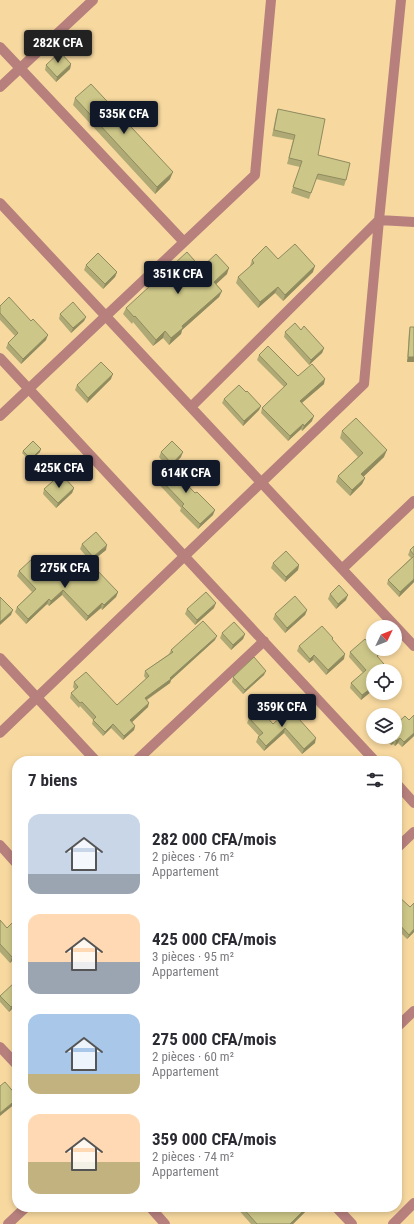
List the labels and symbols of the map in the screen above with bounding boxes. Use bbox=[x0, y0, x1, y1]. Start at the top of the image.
pin: 282K CFA bbox=[17, 30, 99, 64]
pin: 535K CFA bbox=[83, 101, 165, 135]
pin: 351K CFA bbox=[137, 261, 219, 295]
pin: 425K CFA bbox=[18, 455, 100, 489]
pin: 614K CFA bbox=[145, 460, 227, 494]
pin: 275K CFA bbox=[24, 555, 106, 589]
north arrow bbox=[366, 620, 402, 656]
pin: 359K CFA bbox=[241, 694, 323, 728]

